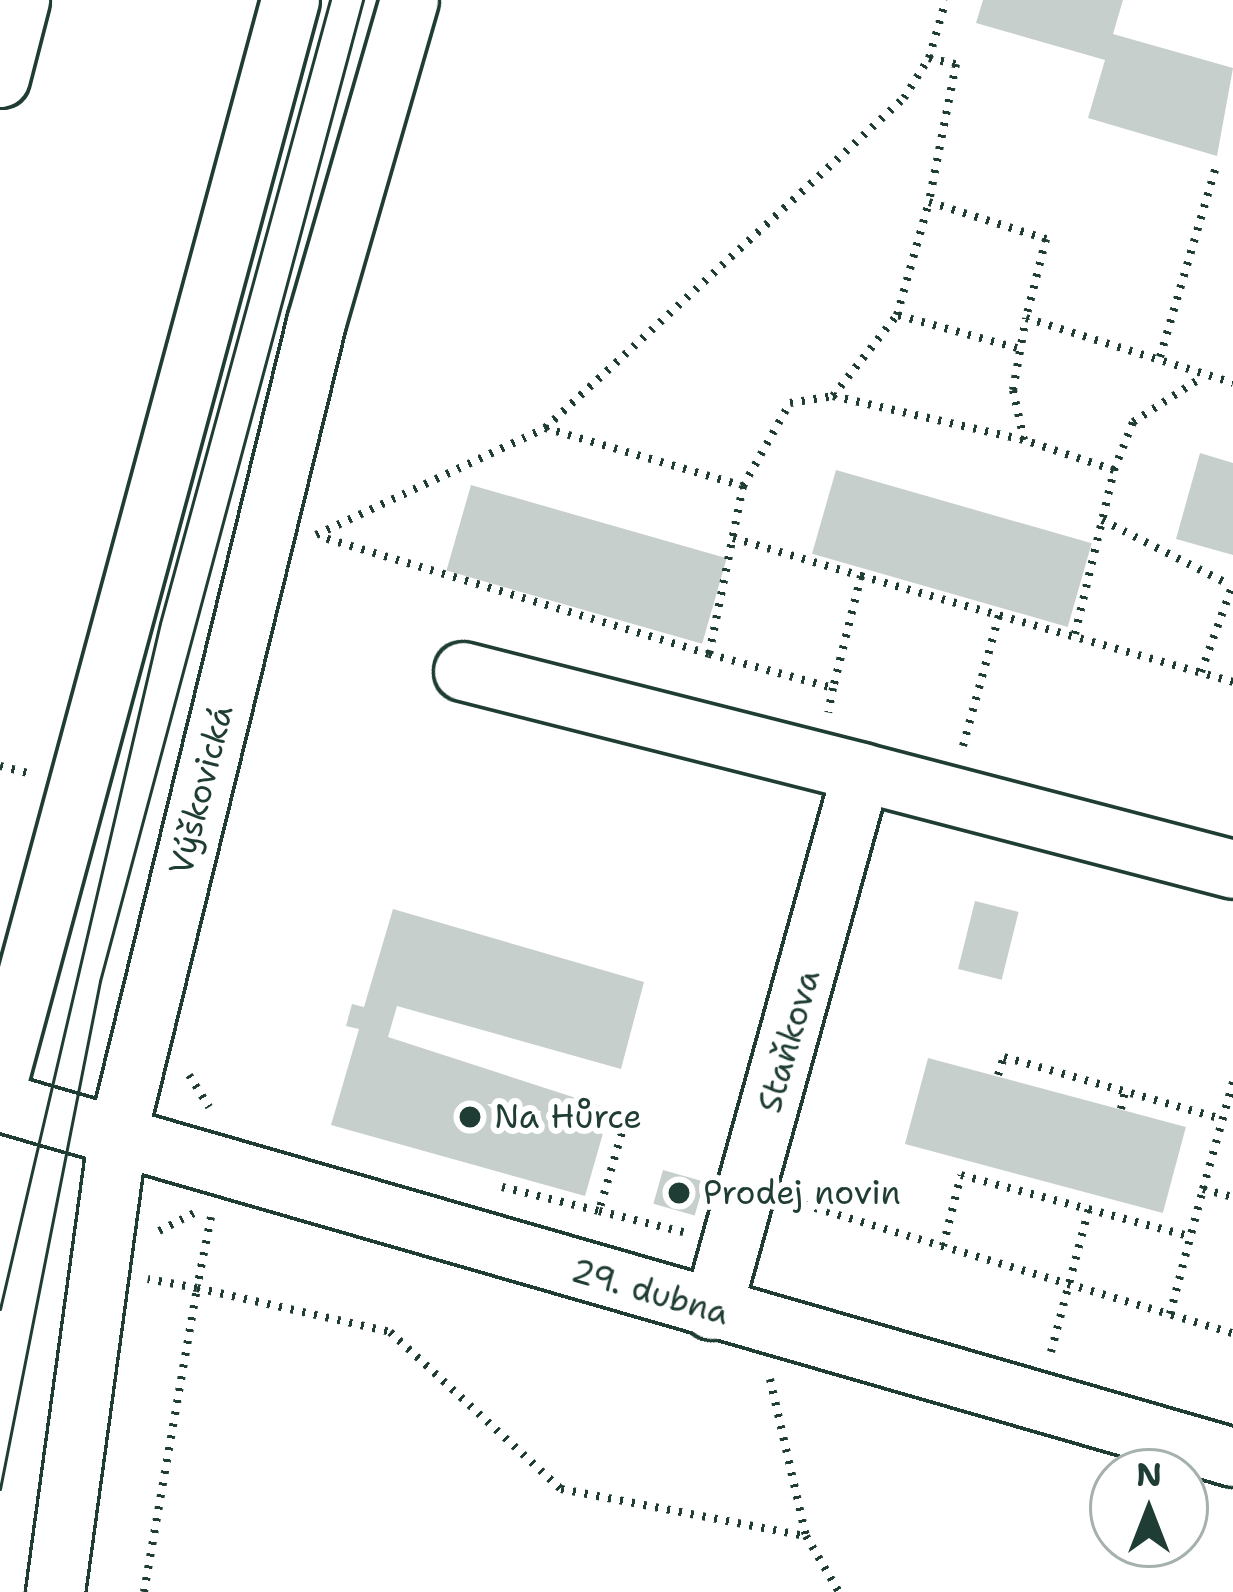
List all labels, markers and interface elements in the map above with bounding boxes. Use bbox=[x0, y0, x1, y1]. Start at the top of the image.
street label: Výškovická bbox=[161, 701, 241, 879]
street label: Staňkova bbox=[750, 965, 828, 1117]
place label: Na Hůrce bbox=[494, 1097, 642, 1137]
marker: Na Hůrce bbox=[457, 1104, 483, 1130]
place label: Prodej novin bbox=[703, 1173, 901, 1213]
marker: Prodej novin bbox=[666, 1180, 692, 1206]
street label: 29. dubna bbox=[567, 1251, 733, 1333]
north arrow bbox=[1089, 1448, 1209, 1568]
text: N bbox=[1136, 1452, 1162, 1497]

